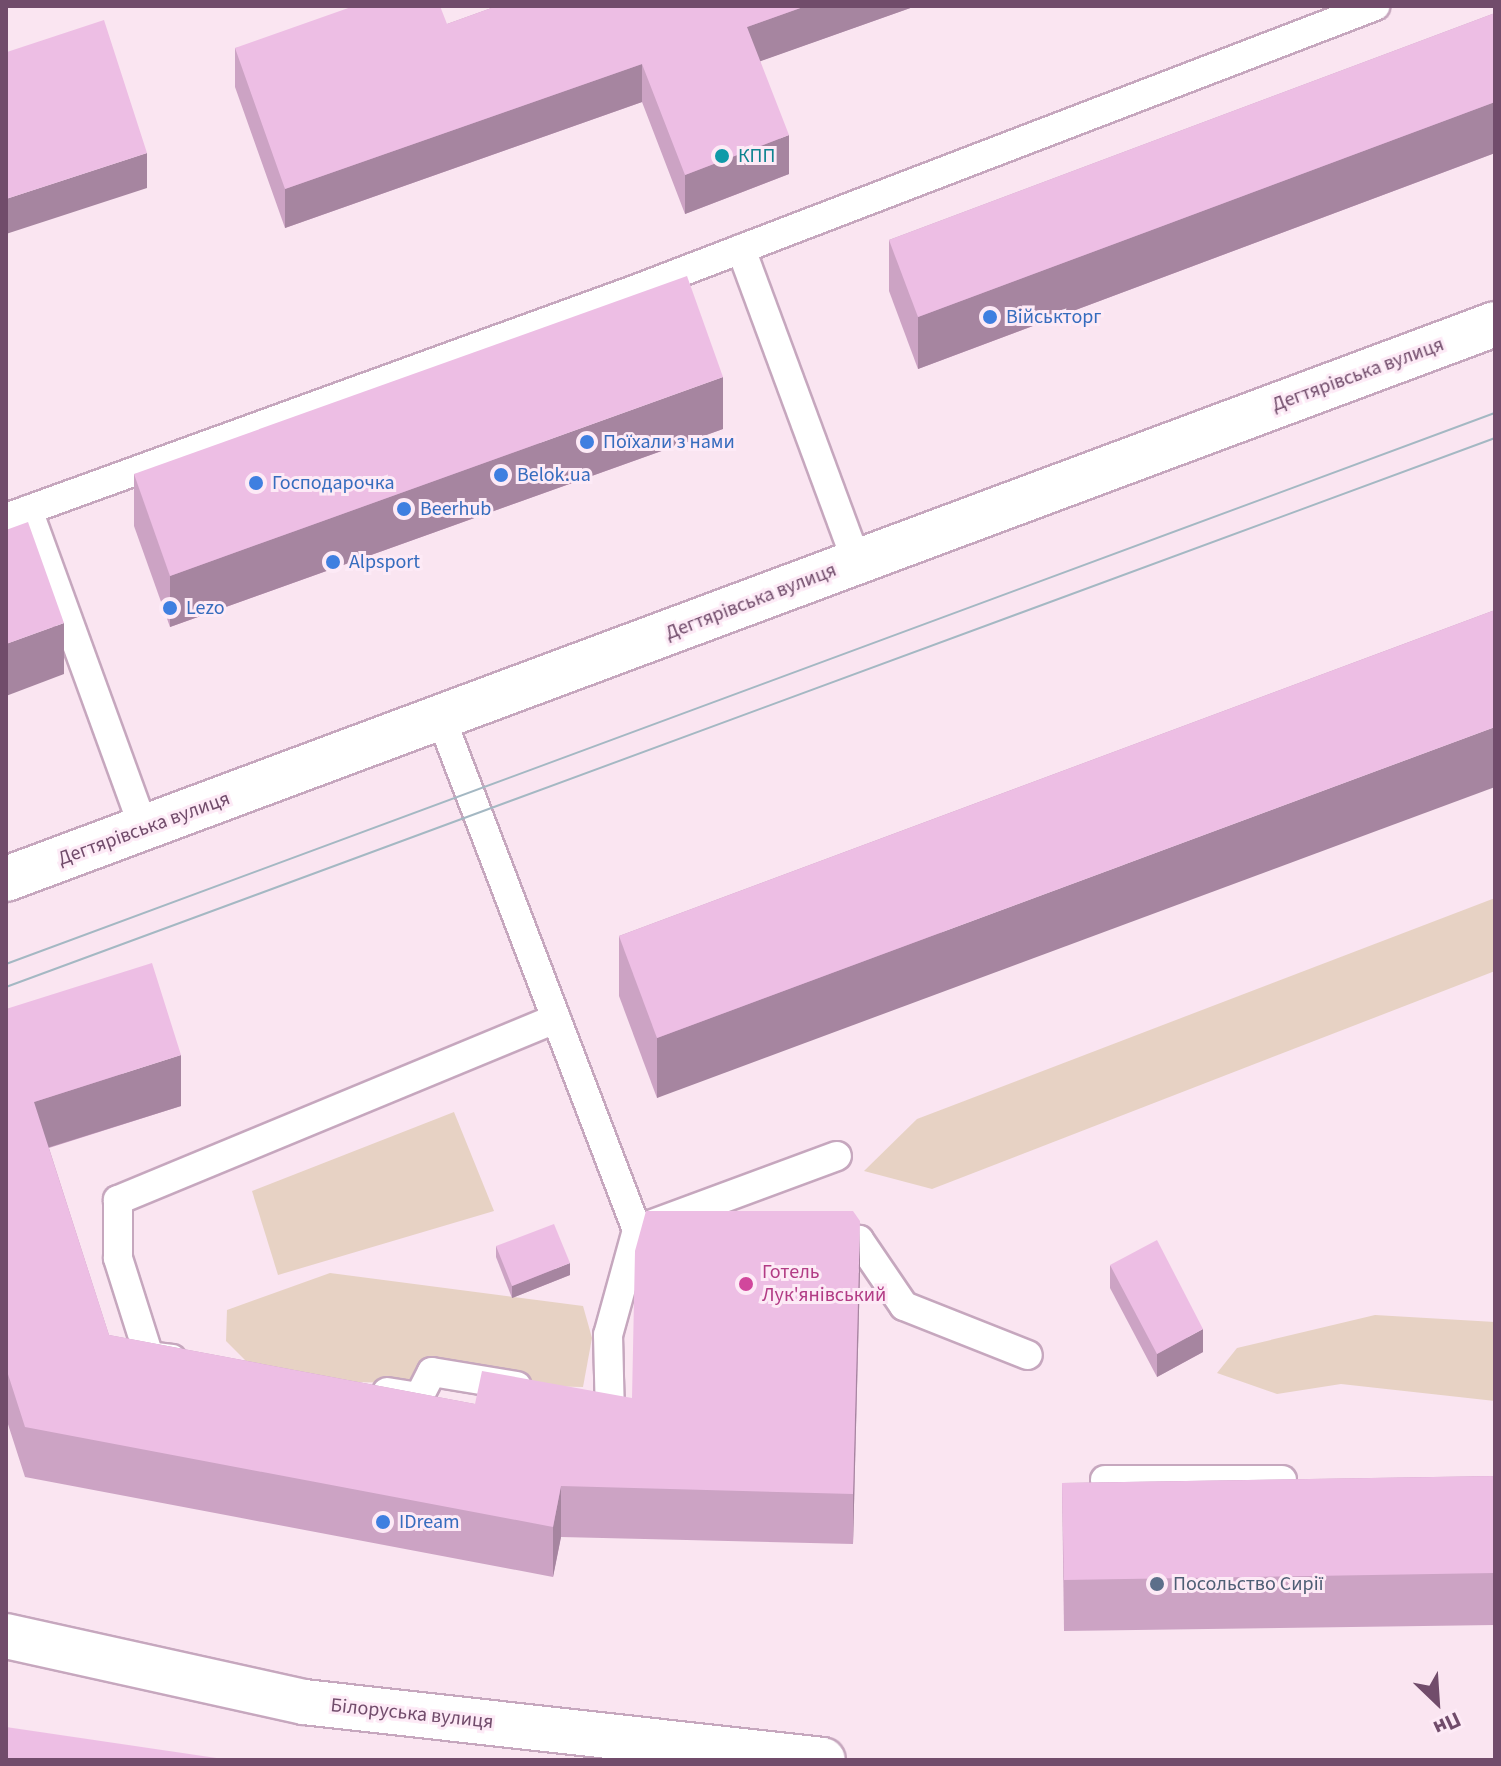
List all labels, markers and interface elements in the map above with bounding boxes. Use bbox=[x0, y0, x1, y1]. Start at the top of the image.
place label: КПП bbox=[738, 144, 775, 168]
marker: КПП bbox=[713, 147, 731, 165]
place label: Військторг bbox=[1006, 305, 1102, 329]
marker: Військторг bbox=[981, 308, 999, 326]
street label: Дегтярівська вулиця bbox=[1269, 333, 1447, 417]
place label: Поїхали з нами bbox=[603, 430, 735, 454]
marker: Поїхали з нами bbox=[578, 433, 596, 451]
place label: Belok.ua bbox=[517, 463, 591, 487]
marker: Belok.ua bbox=[492, 466, 510, 484]
place label: Господарочка bbox=[272, 471, 394, 495]
marker: Господарочка bbox=[247, 474, 265, 492]
place label: Beerhub bbox=[420, 497, 491, 521]
marker: Beerhub bbox=[395, 500, 413, 518]
place label: Alpsport bbox=[349, 550, 420, 574]
marker: Alpsport bbox=[324, 553, 342, 571]
street label: Дегтярівська вулиця bbox=[662, 558, 840, 646]
place label: Lezo bbox=[186, 596, 225, 620]
marker: Lezo bbox=[161, 599, 179, 617]
street label: Дегтярівська вулиця bbox=[55, 787, 233, 871]
place label: Готель Лук'янівський bbox=[762, 1260, 886, 1307]
marker: Готель Лук'янівський bbox=[737, 1275, 755, 1293]
place label: IDream bbox=[399, 1510, 460, 1534]
marker: IDream bbox=[374, 1513, 392, 1531]
place label: Посольство Сирії bbox=[1173, 1572, 1324, 1596]
marker: Посольство Сирії bbox=[1148, 1575, 1166, 1593]
north arrow bbox=[1397, 1662, 1477, 1742]
street label: Білоруська вулиця bbox=[329, 1694, 495, 1734]
text: Пн bbox=[1428, 1703, 1466, 1744]

